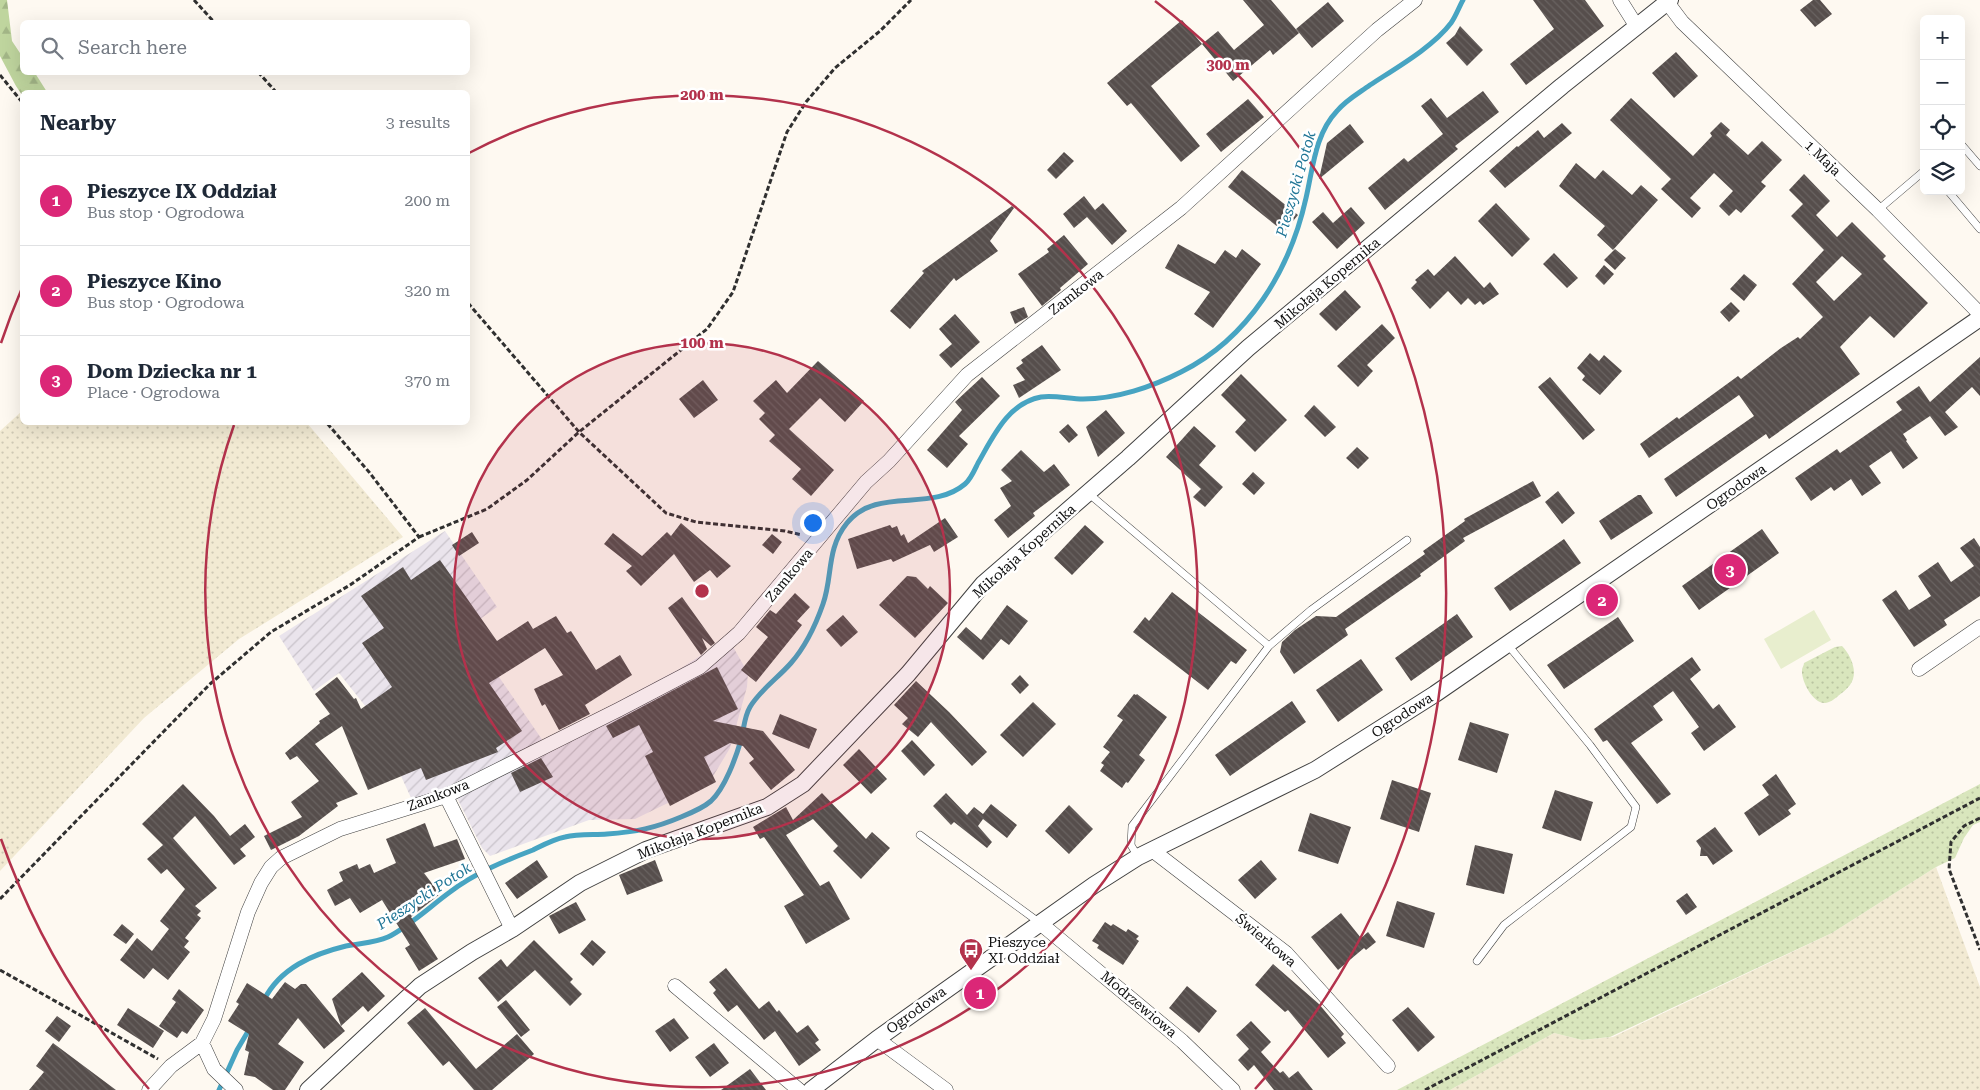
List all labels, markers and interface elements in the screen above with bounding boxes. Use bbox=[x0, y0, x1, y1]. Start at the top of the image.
map controls bbox=[1920, 15, 1965, 195]
button: + bbox=[1920, 15, 1965, 60]
search box bbox=[20, 20, 470, 75]
icon: search bbox=[38, 34, 66, 62]
text: Search here bbox=[78, 36, 187, 59]
text: 300 m bbox=[1206, 56, 1250, 74]
button: − bbox=[1920, 60, 1965, 105]
text: 200 m bbox=[680, 86, 724, 104]
button: locate bbox=[1920, 105, 1965, 150]
text: Nearby bbox=[40, 111, 116, 135]
text: 3 results bbox=[386, 113, 450, 132]
water label: Pieszycki Potok bbox=[1272, 128, 1320, 240]
street label: 1 Maja bbox=[1802, 137, 1845, 179]
button: layers bbox=[1920, 150, 1965, 195]
text: Pieszyce IX Oddział bbox=[87, 180, 277, 203]
text: 1 bbox=[52, 191, 60, 210]
text: 200 m bbox=[404, 191, 450, 210]
text: Bus stop · Ogrodowa bbox=[87, 203, 244, 222]
street label: Mikołaja Kopernika bbox=[1271, 234, 1383, 332]
street label: Zamkowa bbox=[1046, 266, 1107, 318]
text: Pieszyce Kino bbox=[87, 270, 222, 293]
text: 2 bbox=[52, 281, 60, 300]
text: 320 m bbox=[404, 281, 450, 300]
text: Bus stop · Ogrodowa bbox=[87, 293, 244, 312]
text: 100 m bbox=[680, 334, 724, 352]
text: Dom Dziecka nr 1 bbox=[87, 360, 257, 383]
text: 3 bbox=[52, 371, 60, 390]
text: 370 m bbox=[404, 371, 450, 390]
text: Place · Ogrodowa bbox=[87, 383, 220, 402]
street label: Ogrodowa bbox=[1703, 460, 1769, 513]
street label: Mikołaja Kopernika bbox=[969, 500, 1079, 601]
your location bbox=[800, 510, 826, 536]
street label: Zamkowa bbox=[762, 545, 816, 605]
pin: 3 bbox=[1714, 551, 1746, 589]
pin: 2 bbox=[1586, 581, 1618, 619]
centre of rings bbox=[693, 582, 711, 600]
street label: Ogrodowa bbox=[1368, 689, 1436, 741]
street label: Zamkowa bbox=[405, 776, 471, 814]
street label: Mikołaja Kopernika bbox=[635, 800, 765, 862]
water label: Pieszycki Potok bbox=[372, 858, 475, 934]
street label: Świerkowa bbox=[1233, 910, 1300, 970]
place label: Pieszyce XI Oddział bbox=[988, 934, 1060, 966]
bus stop icon: Pieszyce XI Oddział bbox=[958, 937, 984, 971]
street label: Modrzewiowa bbox=[1098, 968, 1180, 1041]
pin: 1 bbox=[964, 974, 996, 1012]
street label: Ogrodowa bbox=[883, 983, 949, 1037]

